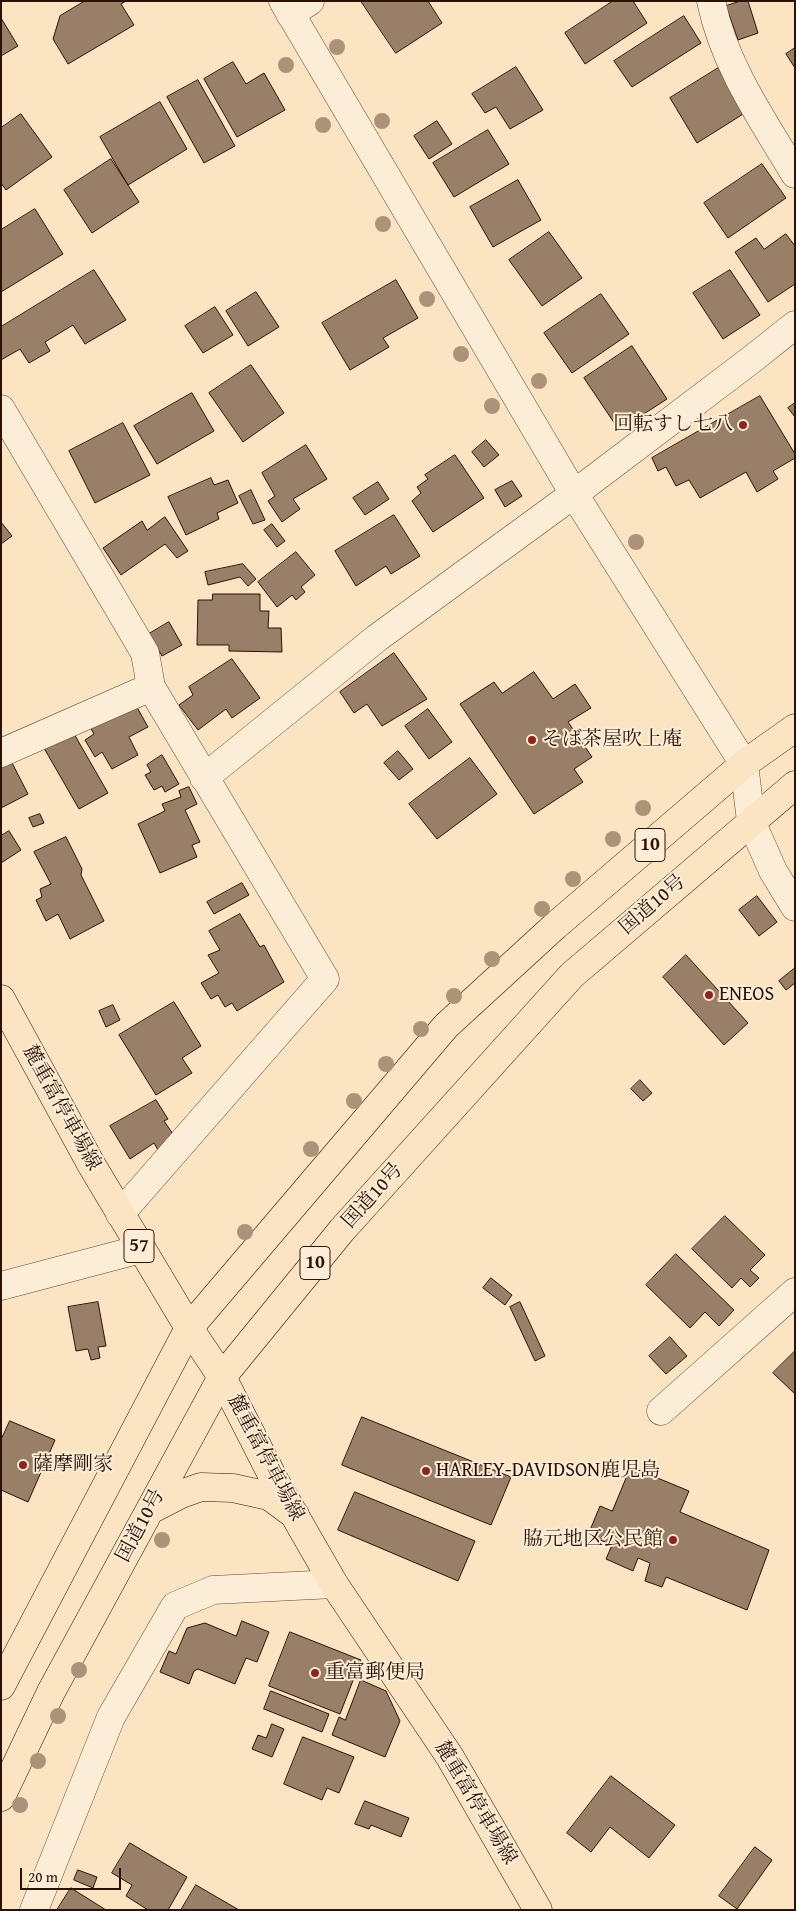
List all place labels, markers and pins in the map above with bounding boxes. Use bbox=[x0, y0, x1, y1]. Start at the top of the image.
place label: 回転すし七八 bbox=[613, 413, 733, 437]
marker: 回転すし七八 bbox=[737, 419, 749, 431]
place label: そば茶屋吹上庵 bbox=[542, 728, 682, 752]
marker: そば茶屋吹上庵 bbox=[526, 734, 538, 746]
place label: ENEOS bbox=[719, 983, 774, 1007]
marker: ENEOS bbox=[703, 989, 715, 1001]
place label: 薩摩剛家 bbox=[33, 1453, 113, 1477]
marker: 薩摩剛家 bbox=[17, 1459, 29, 1471]
place label: HARLEY-DAVIDSON鹿児島 bbox=[436, 1459, 660, 1483]
marker: HARLEY-DAVIDSON鹿児島 bbox=[420, 1465, 432, 1477]
place label: 脇元地区公民館 bbox=[523, 1528, 663, 1552]
marker: 脇元地区公民館 bbox=[667, 1534, 679, 1546]
place label: 重富郵便局 bbox=[325, 1661, 425, 1685]
marker: 重富郵便局 bbox=[309, 1667, 321, 1679]

